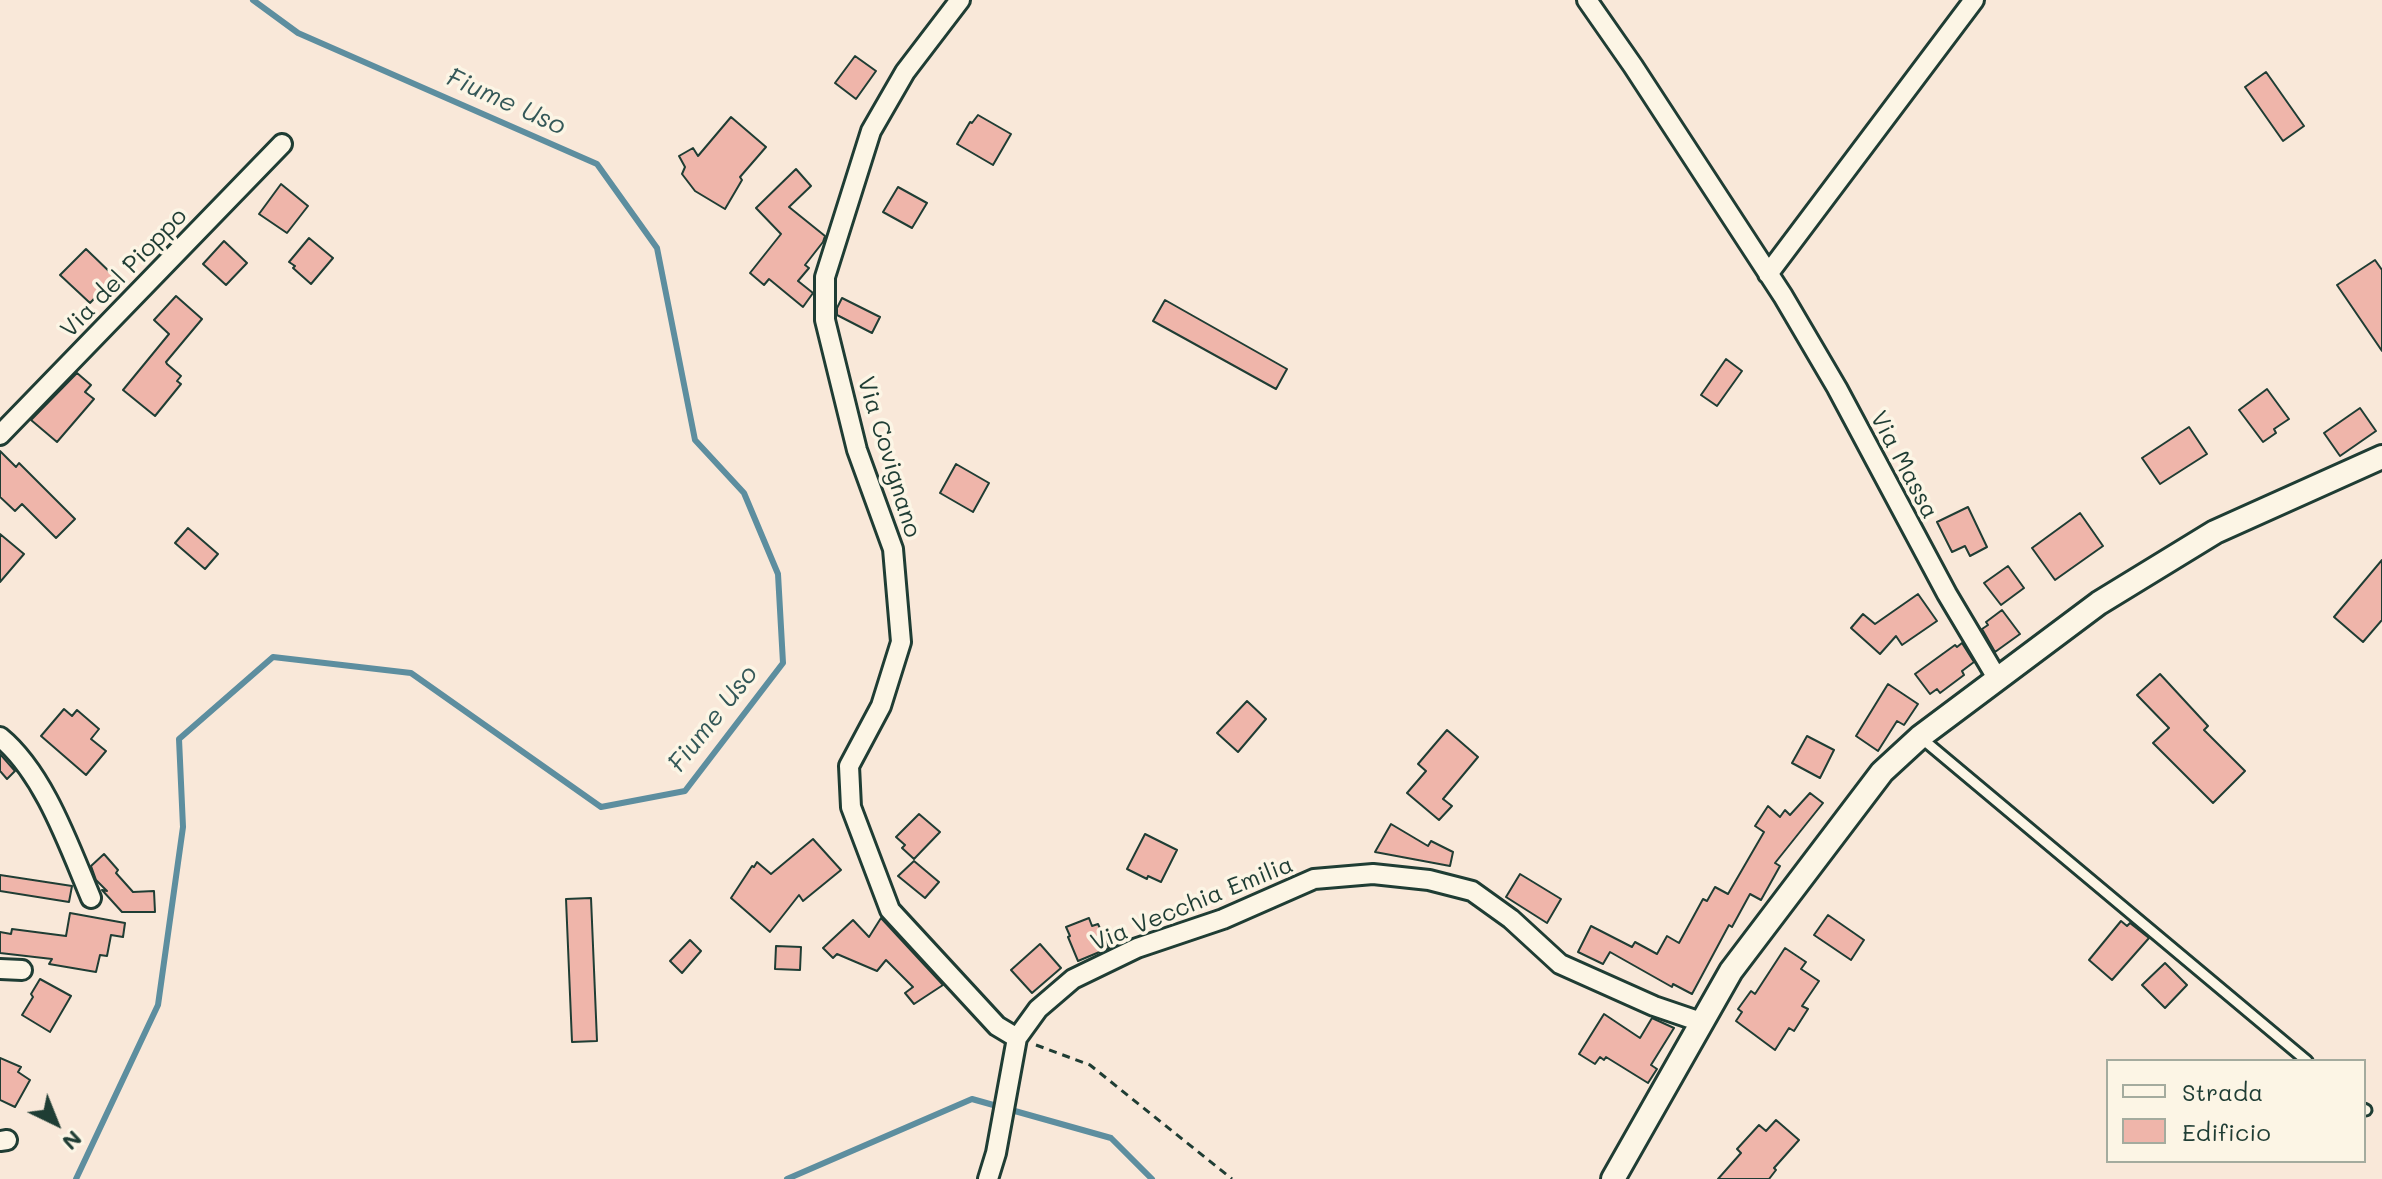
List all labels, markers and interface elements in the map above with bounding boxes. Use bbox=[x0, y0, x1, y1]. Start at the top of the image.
water label: Fiume Uso bbox=[442, 62, 570, 142]
street label: Via del Pioppo bbox=[55, 202, 193, 344]
street label: Via Covignano bbox=[851, 373, 927, 541]
street label: Via Massa bbox=[1864, 406, 1944, 524]
water label: Fiume Uso bbox=[662, 659, 764, 779]
street label: Via Vecchia Emilia bbox=[1086, 850, 1298, 958]
legend bbox=[2106, 1059, 2366, 1163]
text: Strada bbox=[2182, 1076, 2263, 1107]
north arrow bbox=[16, 1083, 96, 1163]
text: Edificio bbox=[2182, 1116, 2271, 1147]
text: N bbox=[57, 1125, 89, 1157]

